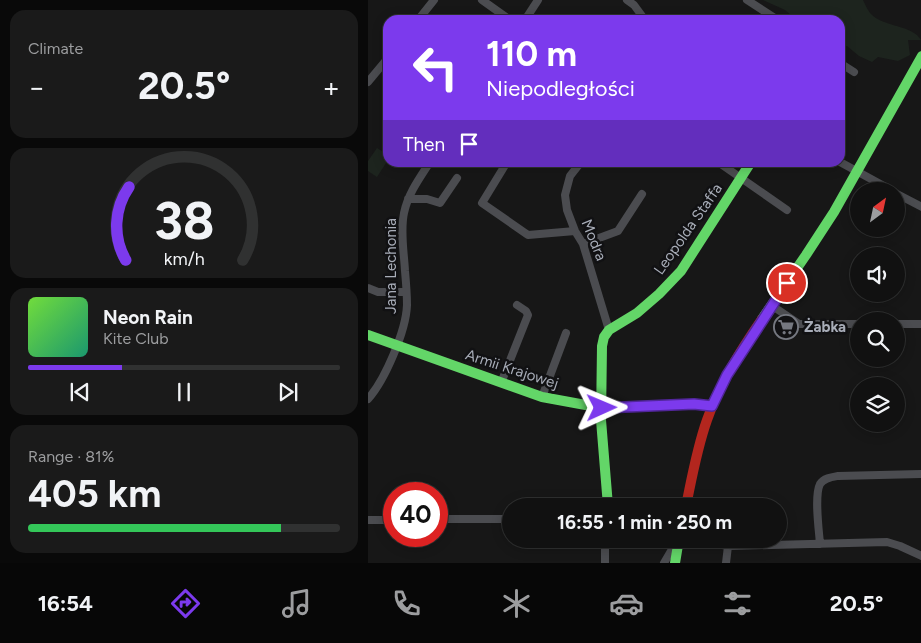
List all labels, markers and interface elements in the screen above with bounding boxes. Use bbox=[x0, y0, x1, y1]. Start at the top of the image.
text: 110 m bbox=[486, 33, 577, 75]
icon: left bbox=[403, 35, 468, 100]
text: Climate bbox=[28, 39, 83, 58]
text: 20.5° bbox=[138, 63, 230, 109]
text: − bbox=[28, 70, 45, 104]
text: + bbox=[323, 70, 340, 104]
text: Niepodległości bbox=[486, 75, 635, 102]
icon: arrive bbox=[455, 130, 483, 158]
text: Then bbox=[403, 133, 445, 156]
street label: Leopolda Staffa bbox=[650, 180, 726, 278]
north arrow bbox=[850, 182, 906, 238]
map controls bbox=[850, 182, 905, 432]
text: 38 bbox=[154, 190, 214, 252]
street label: Modra bbox=[578, 217, 610, 263]
street label: Jana Lechonia bbox=[382, 218, 400, 314]
button: sound bbox=[850, 247, 905, 302]
text: km/h bbox=[164, 248, 204, 269]
pin bbox=[766, 262, 808, 304]
icon: arrive bbox=[773, 269, 801, 297]
text: Neon Rain bbox=[103, 306, 193, 329]
button: search bbox=[850, 312, 905, 367]
supermarket icon: Żabka bbox=[773, 314, 799, 340]
place label: Żabka bbox=[804, 317, 846, 336]
text: Kite Club bbox=[103, 329, 169, 348]
street label: Armii Krajowej bbox=[463, 345, 561, 393]
button: layers bbox=[850, 377, 905, 432]
icon: previous bbox=[66, 378, 94, 406]
icon: pause bbox=[170, 378, 198, 406]
icon: next bbox=[274, 378, 302, 406]
position arrow bbox=[575, 381, 627, 433]
text: Range · 81% bbox=[28, 447, 114, 466]
text: 405 km bbox=[28, 471, 161, 517]
speed limit sign: 40 bbox=[383, 482, 448, 547]
text: 16:55 · 1 min · 250 m bbox=[557, 511, 732, 534]
icon: directions bbox=[168, 586, 203, 621]
icon: music bbox=[279, 586, 314, 621]
icon: phone bbox=[389, 586, 424, 621]
icon: climate bbox=[499, 586, 534, 621]
icon: car bbox=[609, 586, 644, 621]
icon: filters bbox=[720, 586, 755, 621]
text: 16:54 bbox=[38, 590, 93, 617]
text: 20.5° bbox=[830, 590, 883, 617]

